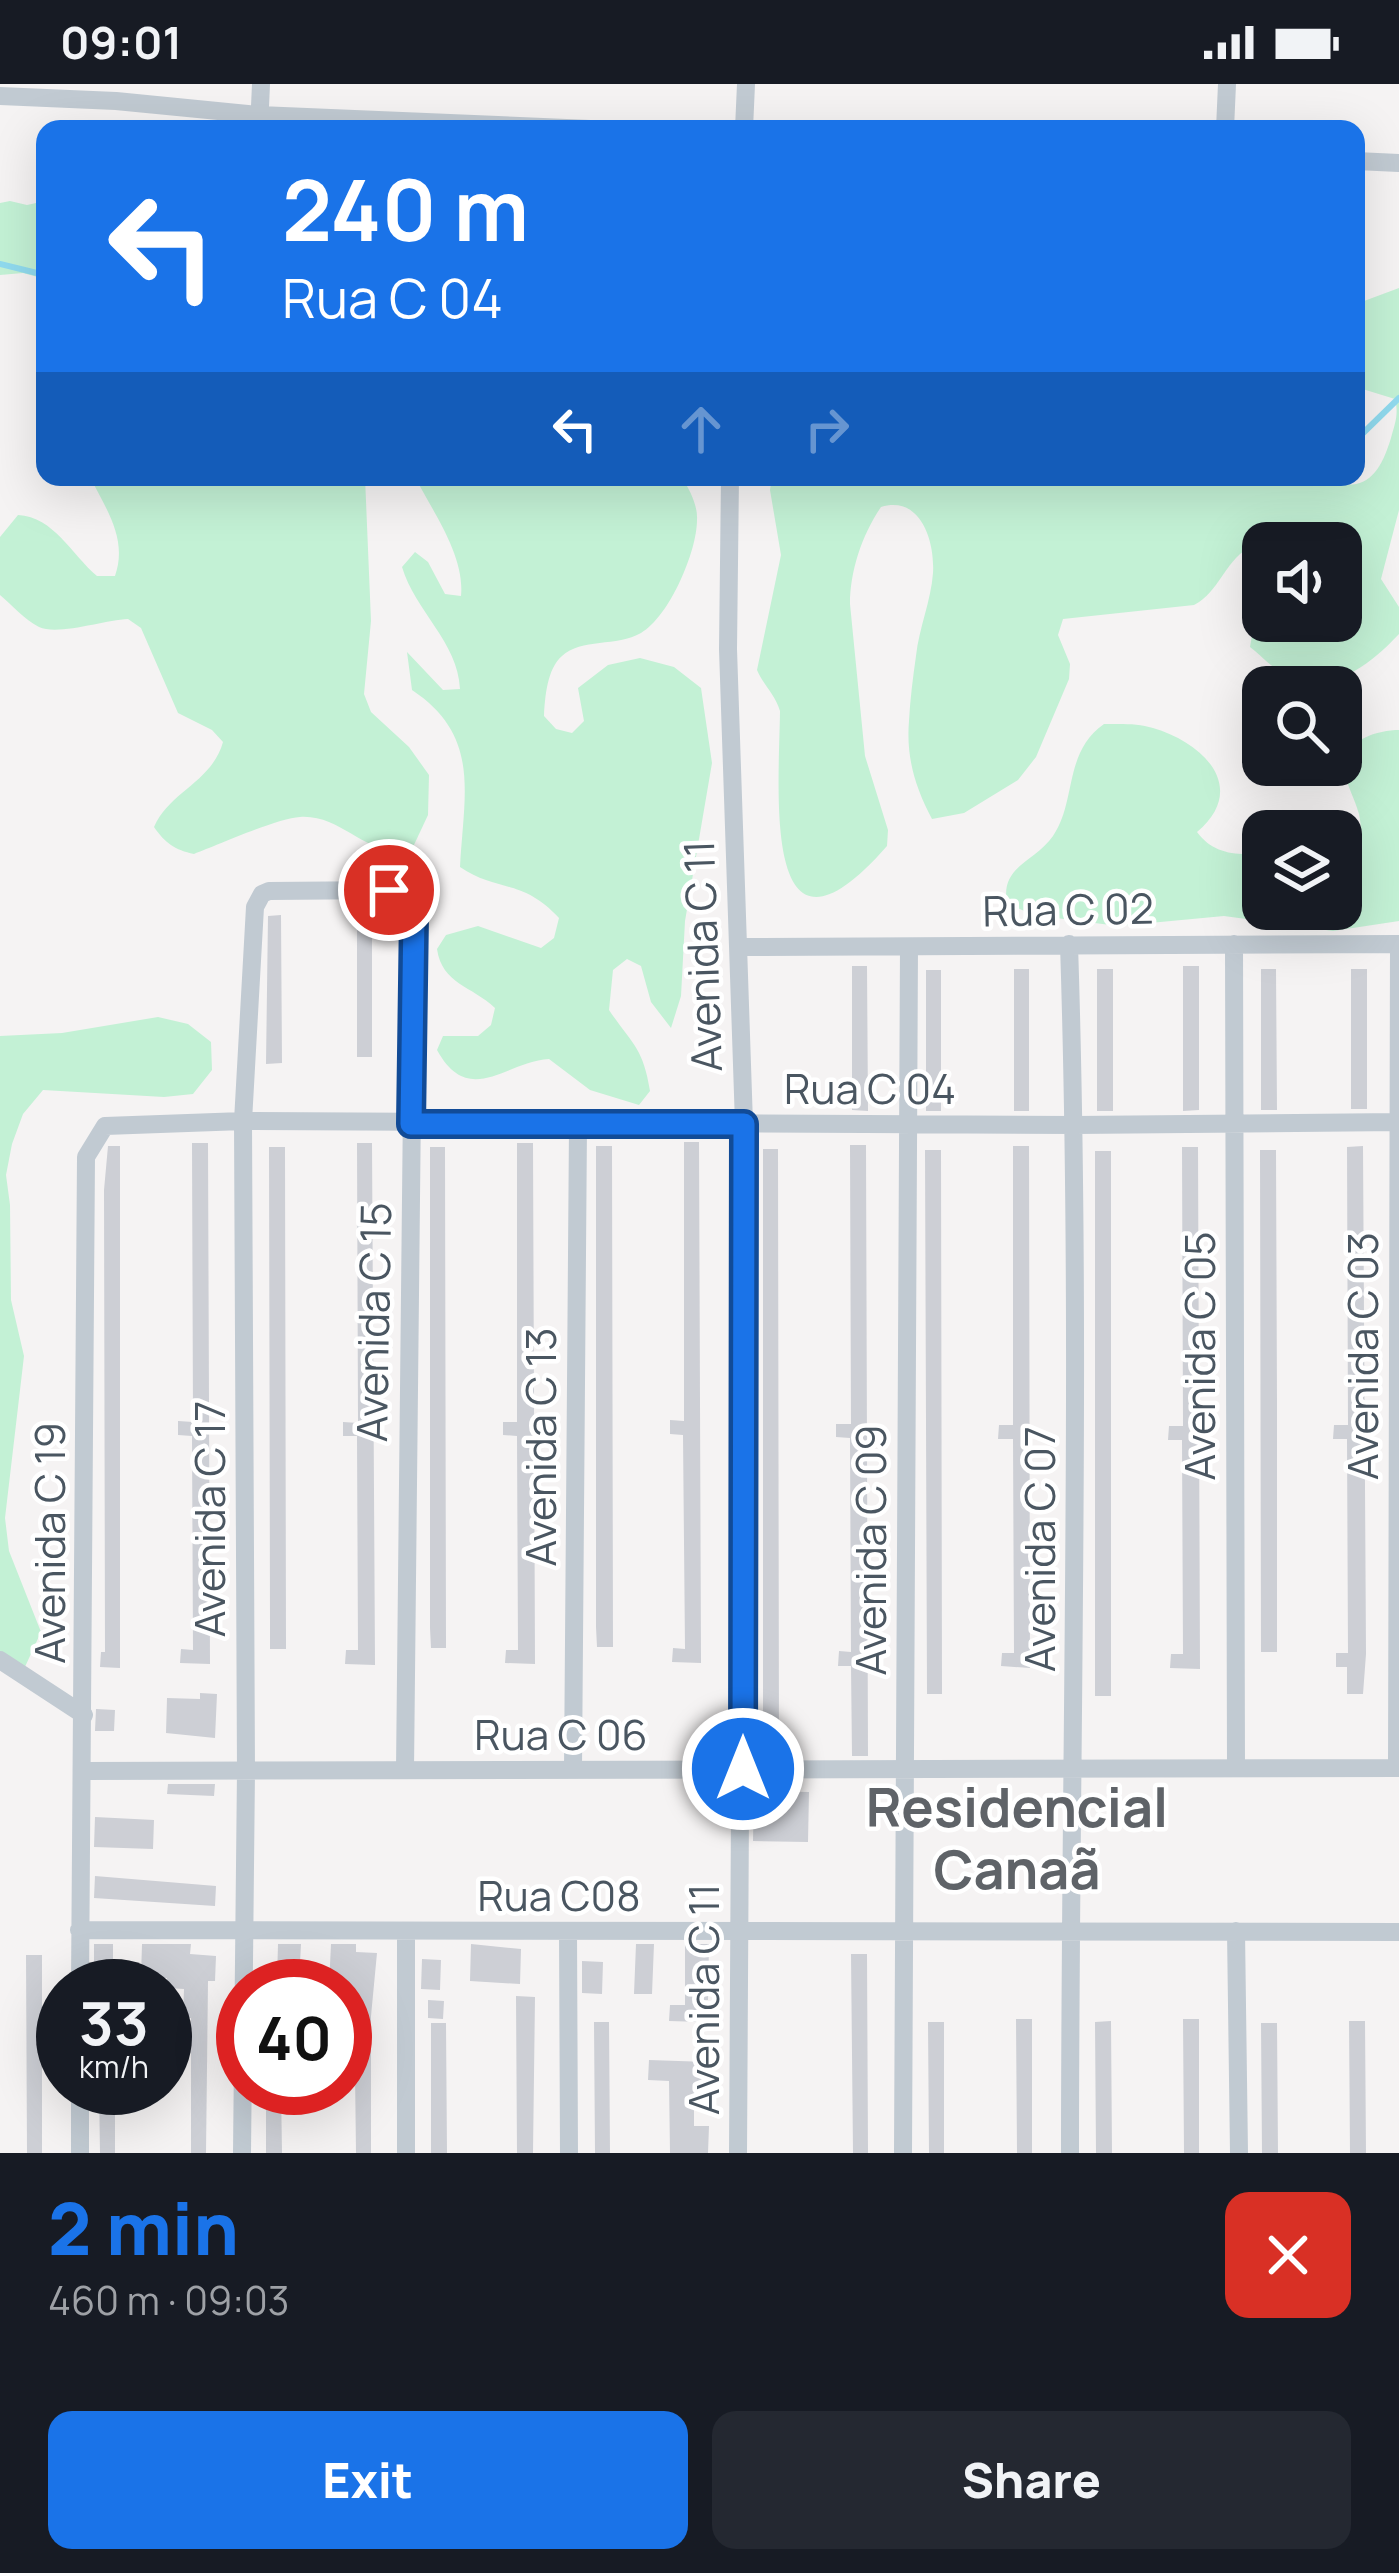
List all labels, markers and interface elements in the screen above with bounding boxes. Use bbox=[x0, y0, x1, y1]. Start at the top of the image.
text: 09:01 bbox=[60, 11, 182, 73]
text: 240 m bbox=[282, 151, 529, 266]
icon: left bbox=[84, 168, 240, 324]
text: Rua C 04 bbox=[282, 260, 503, 334]
icon: left bbox=[542, 396, 608, 462]
icon: ahead bbox=[668, 396, 734, 462]
icon: right bbox=[794, 396, 860, 462]
map controls bbox=[1242, 522, 1362, 930]
button: sound bbox=[1242, 522, 1362, 642]
button: search bbox=[1242, 666, 1362, 786]
button: layers bbox=[1242, 810, 1362, 930]
pin bbox=[338, 839, 440, 941]
street label: Avenida C 11 bbox=[669, 839, 735, 1073]
icon: arrive bbox=[356, 857, 422, 923]
street label: Rua C 02 bbox=[982, 879, 1154, 939]
street label: Rua C 04 bbox=[784, 1059, 956, 1117]
street label: Avenida C 15 bbox=[342, 1202, 404, 1442]
street label: Avenida C 05 bbox=[1170, 1231, 1228, 1481]
street label: Avenida C 03 bbox=[1333, 1232, 1391, 1480]
street label: Avenida C 13 bbox=[511, 1328, 569, 1566]
street label: Avenida C 17 bbox=[180, 1401, 238, 1637]
street label: Avenida C 19 bbox=[20, 1422, 78, 1664]
street label: Avenida C 09 bbox=[841, 1425, 899, 1675]
street label: Avenida C 07 bbox=[1010, 1426, 1068, 1672]
street label: Rua C 06 bbox=[474, 1705, 648, 1763]
position arrow bbox=[680, 1706, 806, 1832]
district label: Residencial Canaã bbox=[866, 1769, 1168, 1905]
street label: Rua C08 bbox=[477, 1866, 641, 1924]
street label: Avenida C 11 bbox=[674, 1883, 732, 2115]
speed limit sign: 40 bbox=[216, 1959, 372, 2115]
text: 33 bbox=[79, 1981, 149, 2063]
text: km/h bbox=[79, 2046, 149, 2087]
text: 2 min bbox=[48, 2178, 239, 2277]
button: close bbox=[1225, 2192, 1351, 2318]
text: 460 m · 09:03 bbox=[48, 2273, 289, 2327]
button: Exit bbox=[48, 2411, 688, 2549]
button: Share bbox=[712, 2411, 1351, 2549]

